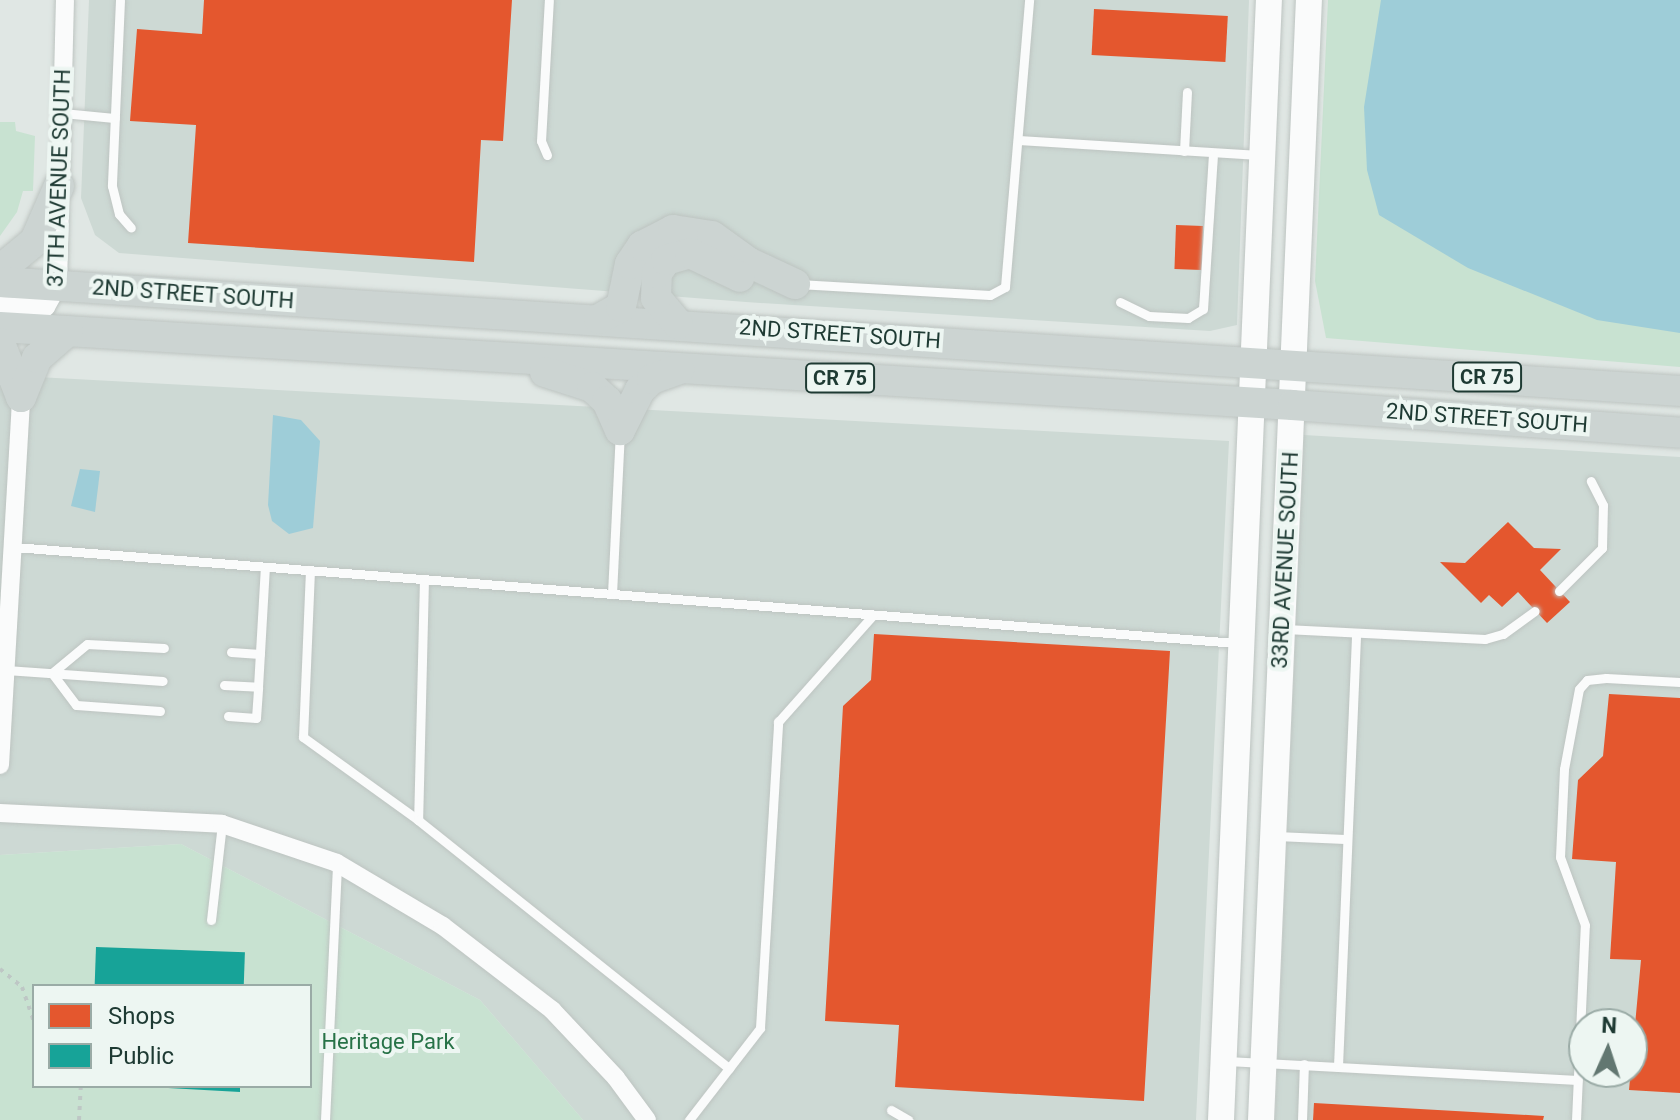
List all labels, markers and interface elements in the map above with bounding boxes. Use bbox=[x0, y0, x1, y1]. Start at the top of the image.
street label: 37TH AVENUE SOUTH bbox=[42, 69, 76, 287]
street label: 2ND STREET SOUTH bbox=[91, 274, 295, 314]
street label: 2ND STREET SOUTH bbox=[738, 314, 942, 354]
road number: CR 75 bbox=[1451, 361, 1523, 393]
road number: CR 75 bbox=[804, 362, 876, 394]
street label: 2ND STREET SOUTH bbox=[1385, 398, 1589, 438]
street label: 33RD AVENUE SOUTH bbox=[1266, 451, 1304, 669]
legend bbox=[32, 984, 312, 1088]
text: Shops bbox=[108, 1002, 175, 1030]
north arrow bbox=[1568, 1008, 1648, 1088]
text: N bbox=[1601, 1013, 1618, 1038]
park label: Heritage Park bbox=[321, 1029, 455, 1055]
text: Public bbox=[108, 1042, 174, 1070]

